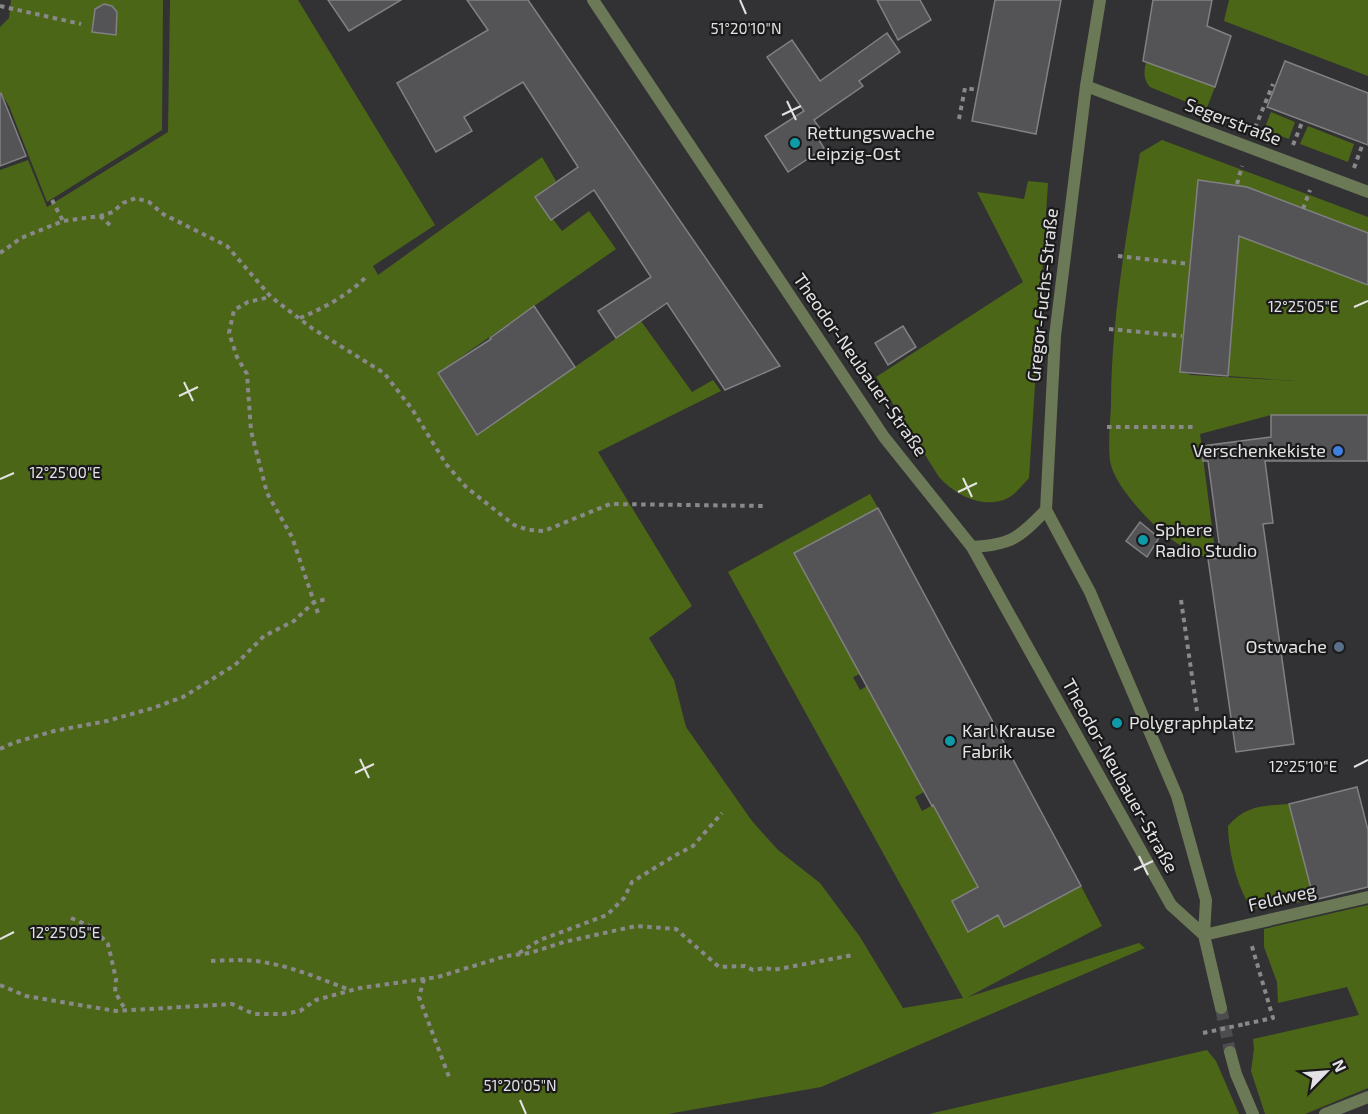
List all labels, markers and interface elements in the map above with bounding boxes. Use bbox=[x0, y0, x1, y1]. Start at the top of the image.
text: 51°20'10"N bbox=[711, 19, 781, 37]
street label: Segerstraße bbox=[1182, 93, 1285, 150]
place label: Rettungswache Leipzig-Ost bbox=[807, 121, 935, 164]
marker: Rettungswache Leipzig-Ost bbox=[788, 136, 802, 150]
street label: Gregor-Fuchs-Straße bbox=[1022, 207, 1062, 383]
street label: Theodor-Neubauer-Straße bbox=[789, 269, 933, 460]
text: 12°25'05"E bbox=[1268, 297, 1338, 315]
place label: Verschenkekiste bbox=[1192, 439, 1326, 461]
marker: Verschenkekiste bbox=[1331, 444, 1345, 458]
text: 12°25'00"E bbox=[29, 463, 101, 481]
place label: Sphere Radio Studio bbox=[1155, 518, 1257, 561]
marker: Sphere Radio Studio bbox=[1136, 533, 1150, 547]
place label: Ostwache bbox=[1245, 635, 1327, 657]
marker: Ostwache bbox=[1332, 640, 1346, 654]
street label: Theodor-Neubauer-Straße bbox=[1058, 675, 1183, 876]
place label: Polygraphplatz bbox=[1129, 711, 1254, 733]
marker: Polygraphplatz bbox=[1110, 716, 1124, 730]
place label: Karl Krause Fabrik bbox=[962, 719, 1055, 762]
marker: Karl Krause Fabrik bbox=[943, 734, 957, 748]
text: 12°25'10"E bbox=[1269, 757, 1337, 775]
street label: Feldweg bbox=[1246, 879, 1318, 916]
text: 12°25'05"E bbox=[30, 923, 100, 941]
north arrow bbox=[1296, 1042, 1356, 1102]
text: N bbox=[1329, 1056, 1351, 1075]
text: 51°20'05"N bbox=[483, 1076, 557, 1094]

